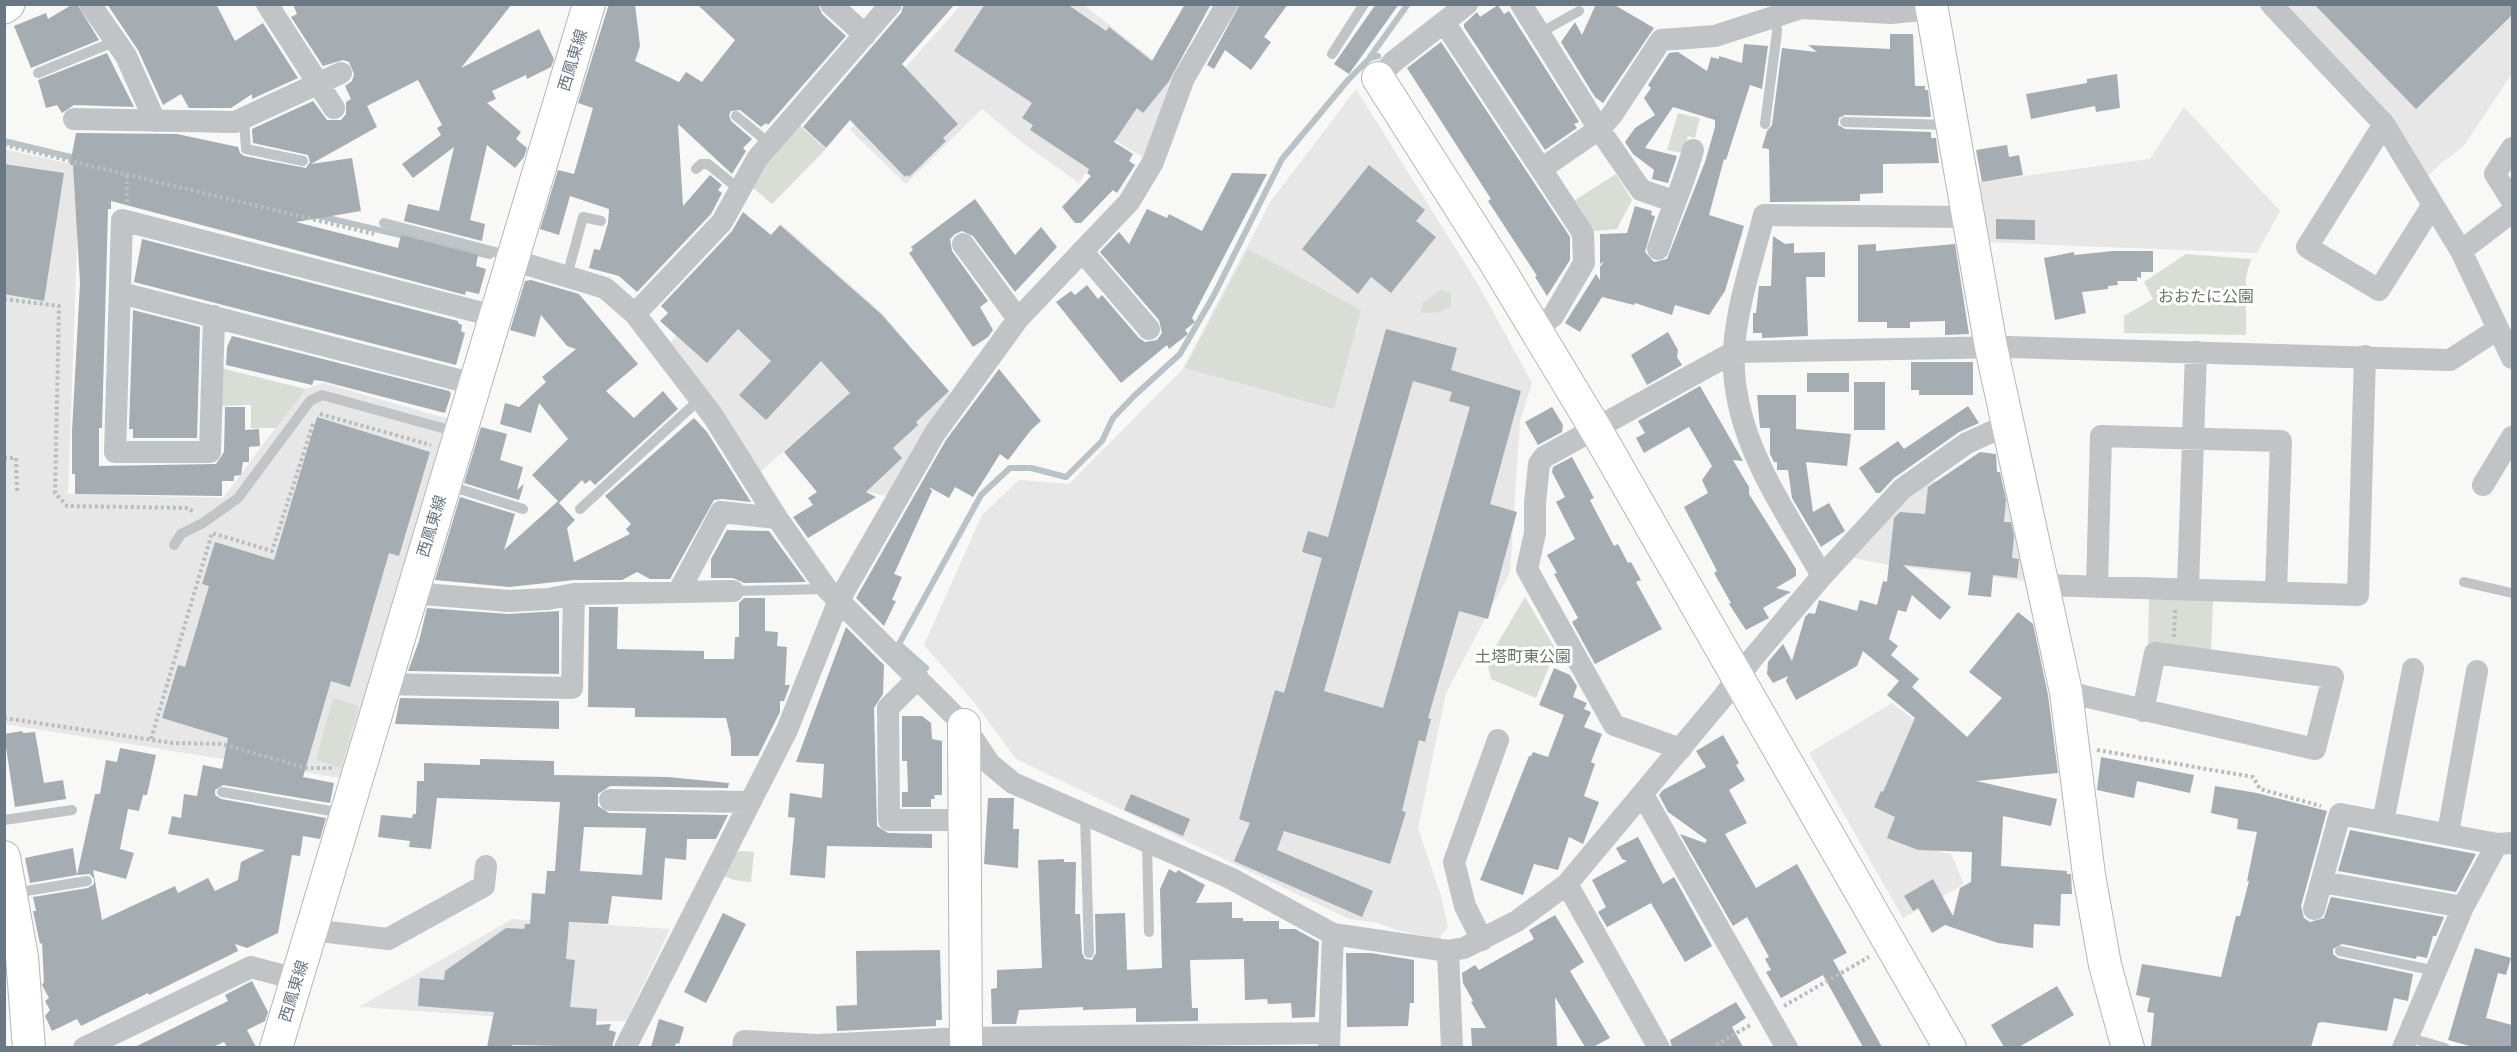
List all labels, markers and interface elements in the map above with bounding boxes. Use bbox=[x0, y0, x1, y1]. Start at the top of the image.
street label: 西鳳東線 bbox=[554, 27, 591, 94]
park label: おおたに公園 bbox=[2158, 287, 2254, 306]
street label: 西鳳東線 bbox=[413, 493, 450, 560]
park label: 土塔町東公園 bbox=[1475, 647, 1571, 666]
street label: 西鳳東線 bbox=[275, 958, 312, 1025]

